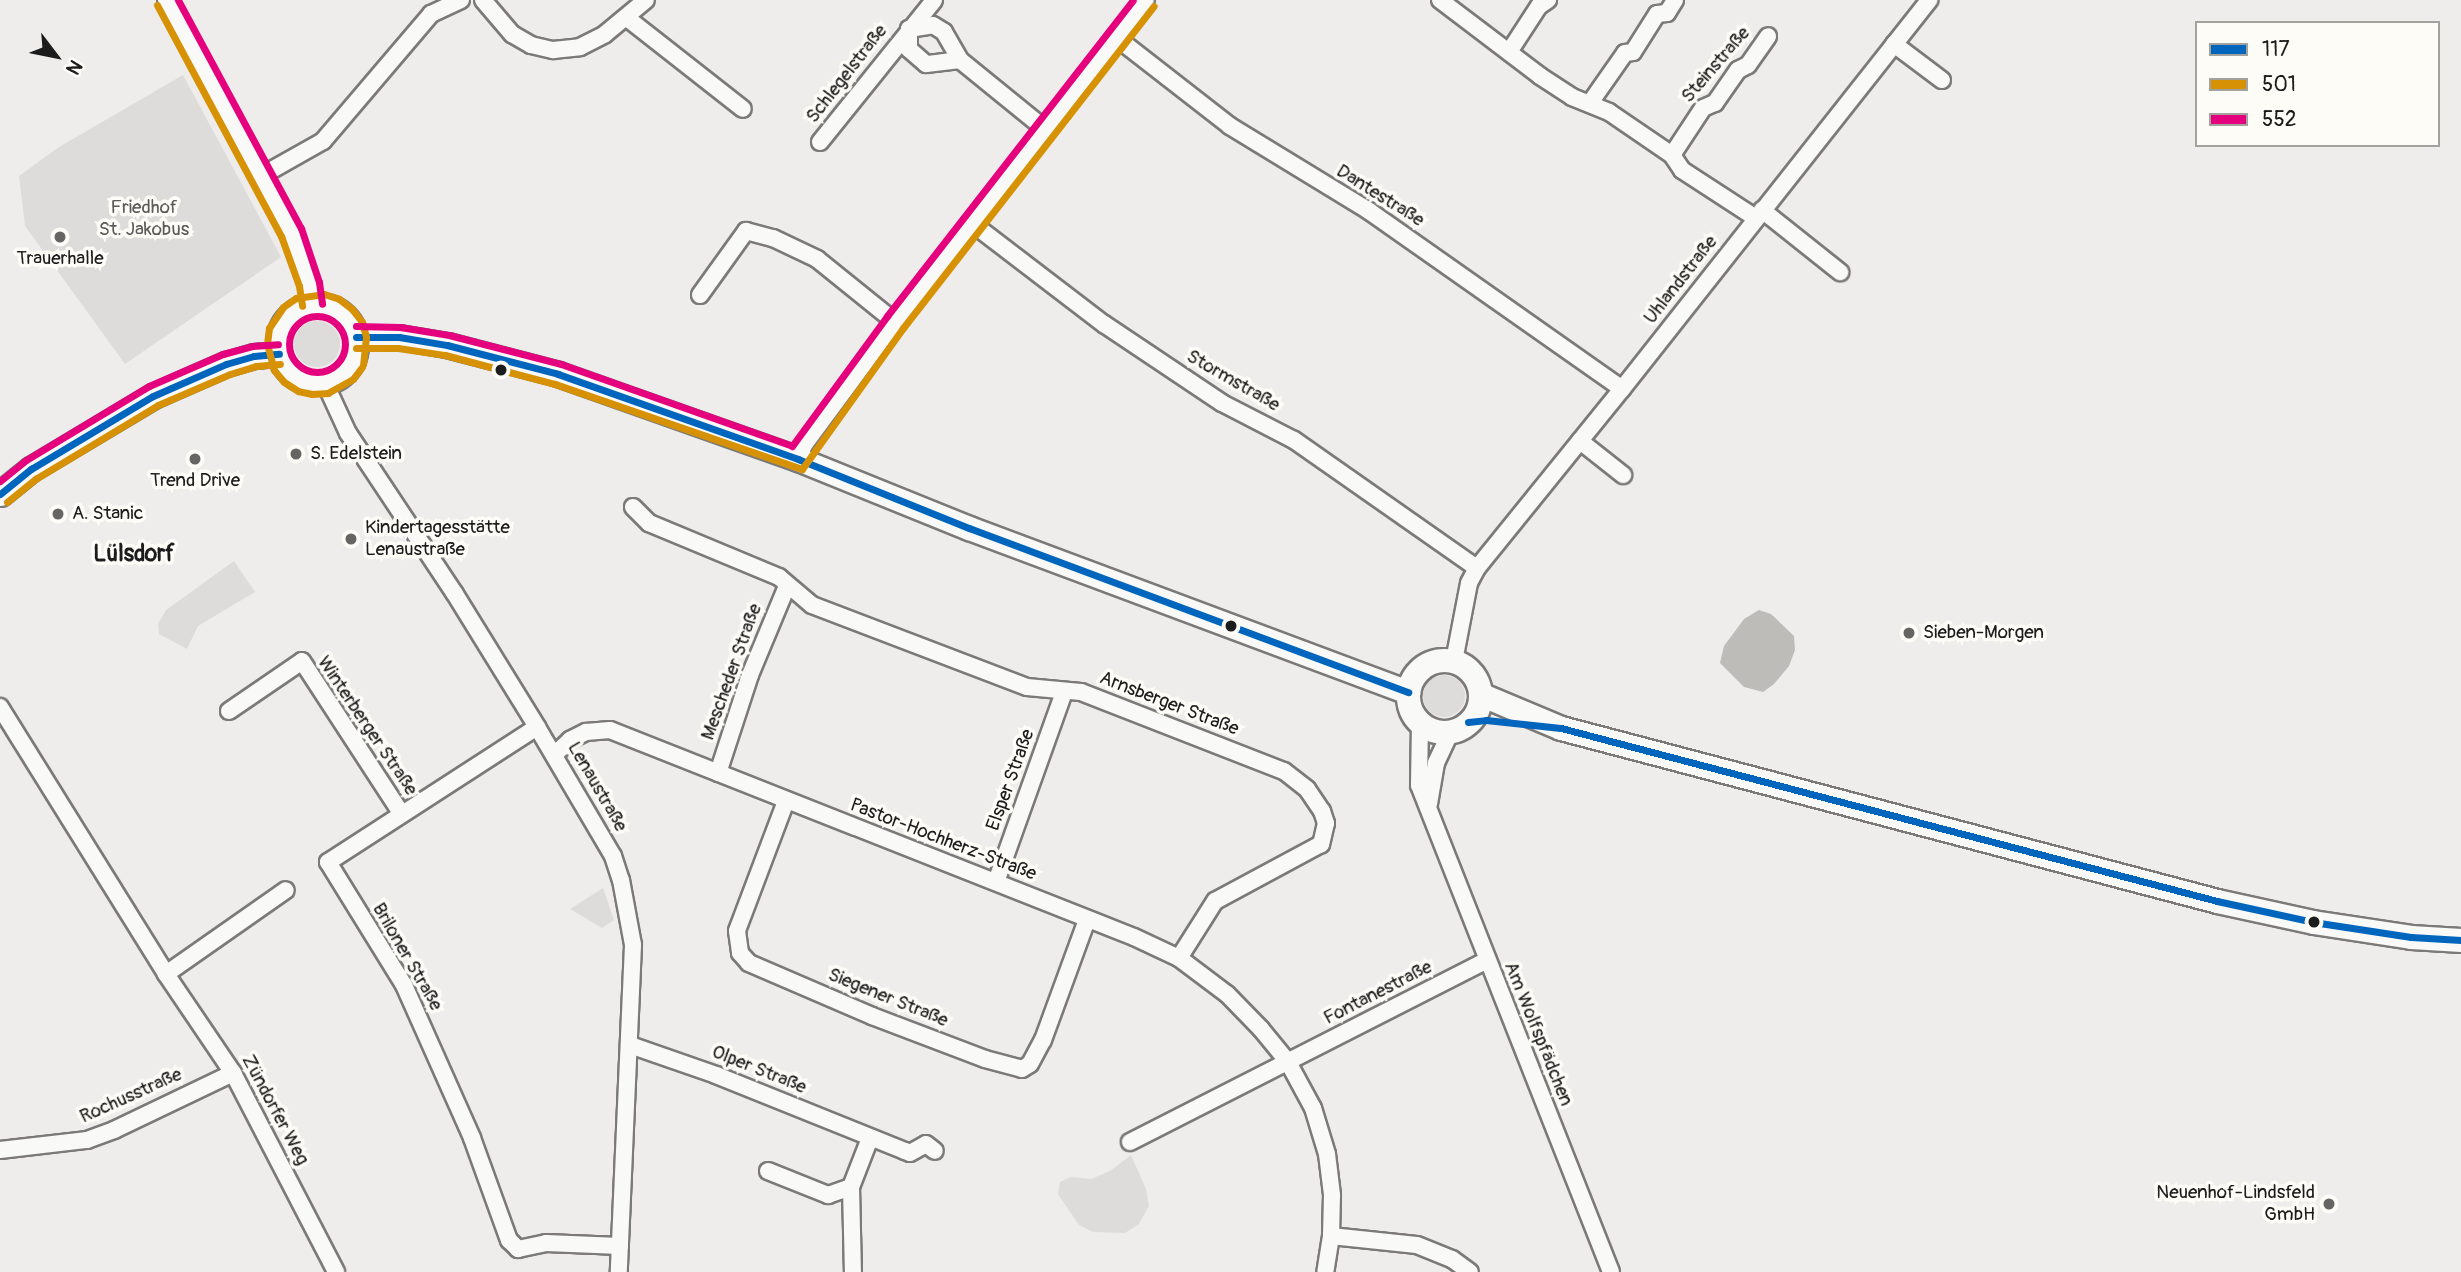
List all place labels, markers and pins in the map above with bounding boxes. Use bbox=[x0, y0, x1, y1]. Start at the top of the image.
marker: Trauerhalle bbox=[52, 229, 68, 245]
place label: Trauerhalle bbox=[16, 248, 104, 270]
unlabelled marker bbox=[494, 363, 508, 377]
place label: S. Edelstein bbox=[310, 443, 402, 465]
marker: S. Edelstein bbox=[288, 446, 304, 462]
marker: Trend Drive bbox=[187, 451, 203, 467]
place label: Trend Drive bbox=[150, 470, 240, 492]
place label: A. Stanic bbox=[72, 503, 143, 525]
marker: A. Stanic bbox=[50, 506, 66, 522]
place label: Kindertagesstätte Lenaustraße bbox=[365, 517, 510, 561]
marker: Kindertagesstätte Lenaustraße bbox=[343, 531, 359, 547]
unlabelled marker bbox=[1224, 619, 1238, 633]
place label: Sieben-Morgen bbox=[1923, 622, 2044, 644]
marker: Sieben-Morgen bbox=[1901, 625, 1917, 641]
unlabelled marker bbox=[2307, 915, 2321, 929]
place label: Neuenhof-Lindsfeld GmbH bbox=[2156, 1182, 2315, 1226]
marker: Neuenhof-Lindsfeld GmbH bbox=[2321, 1196, 2337, 1212]

